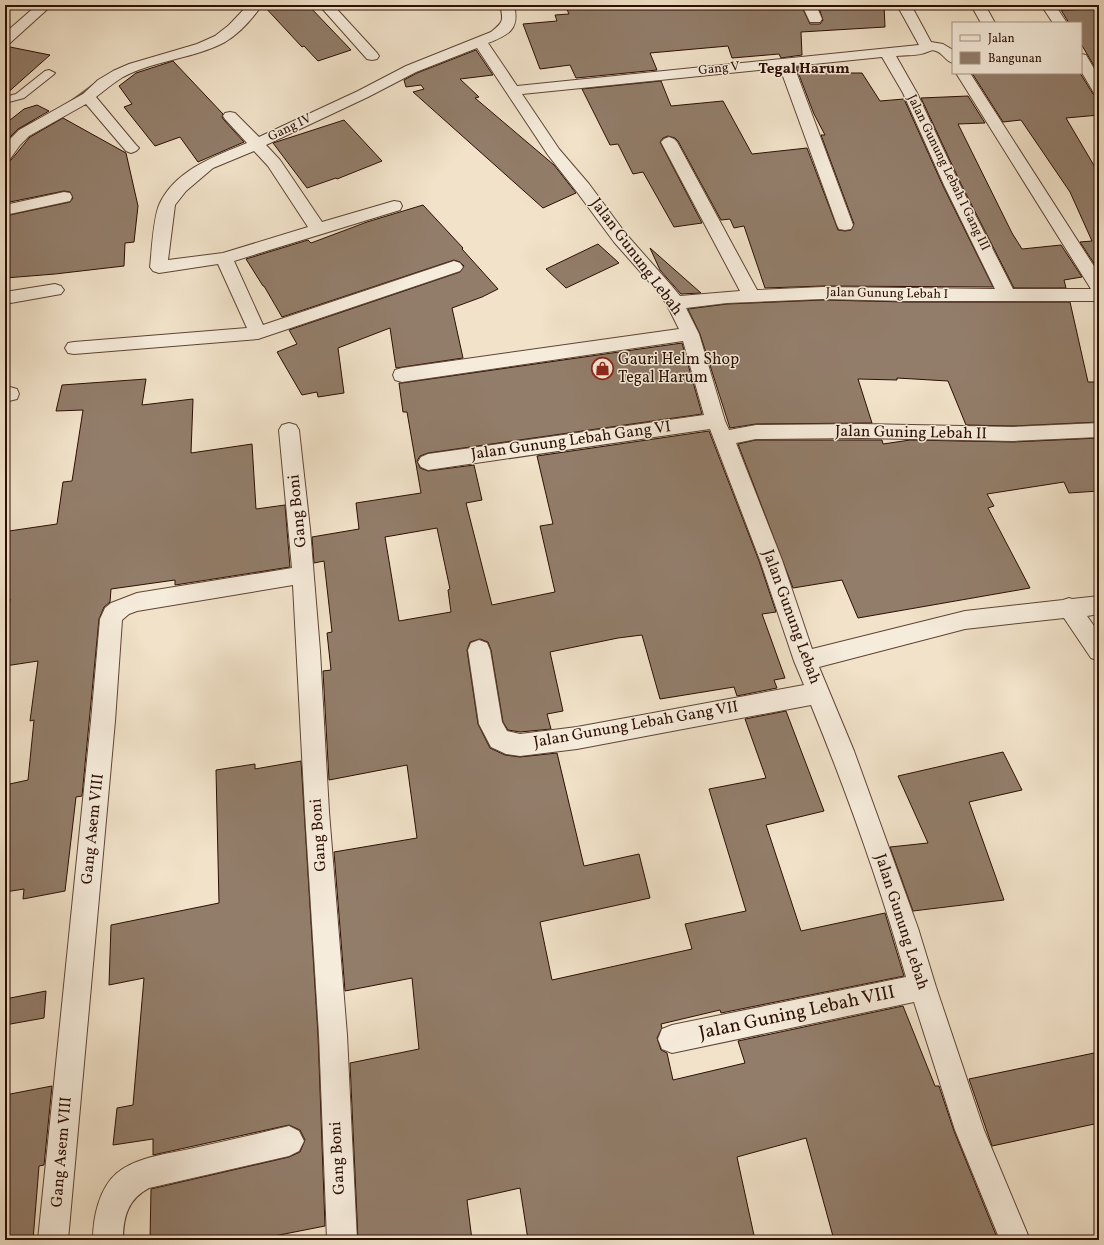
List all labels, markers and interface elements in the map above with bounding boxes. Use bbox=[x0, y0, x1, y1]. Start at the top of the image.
legend bbox=[952, 22, 1082, 74]
text: Jalan bbox=[988, 31, 1015, 47]
text: Bangunan bbox=[988, 51, 1042, 67]
street label: Gang V bbox=[697, 58, 741, 80]
district label: Tegal Harum bbox=[758, 59, 850, 80]
street label: Jalan Gunung Lebah I Gang III bbox=[902, 92, 994, 254]
street label: Gang IV bbox=[265, 110, 315, 146]
street label: Jalan Gunung Lebah bbox=[585, 194, 687, 320]
street label: Jalan Gunung Lebah I bbox=[826, 284, 948, 304]
place label: Gauri Helm Shop Tegal Harum bbox=[618, 349, 739, 389]
shop icon: Gauri Helm Shop Tegal Harum bbox=[590, 356, 616, 382]
street label: Jalan Gunung Lebah Gang VI bbox=[470, 416, 672, 466]
street label: Jalan Guning Lebah II bbox=[835, 421, 987, 445]
street label: Gang Boni bbox=[283, 473, 313, 549]
street label: Jalan Gunung Lebah bbox=[756, 547, 826, 687]
street label: Jalan Gunung Lebah Gang VII bbox=[532, 696, 740, 754]
street label: Gang Asem VIII bbox=[76, 773, 110, 885]
street label: Gang Boni bbox=[305, 797, 333, 872]
street label: Jalan Gunung Lebah bbox=[869, 851, 933, 993]
street label: Jalan Guning Lebah VIII bbox=[697, 980, 897, 1046]
street label: Gang Asem VIII bbox=[46, 1096, 78, 1208]
street label: Gang Boni bbox=[325, 1121, 351, 1195]

